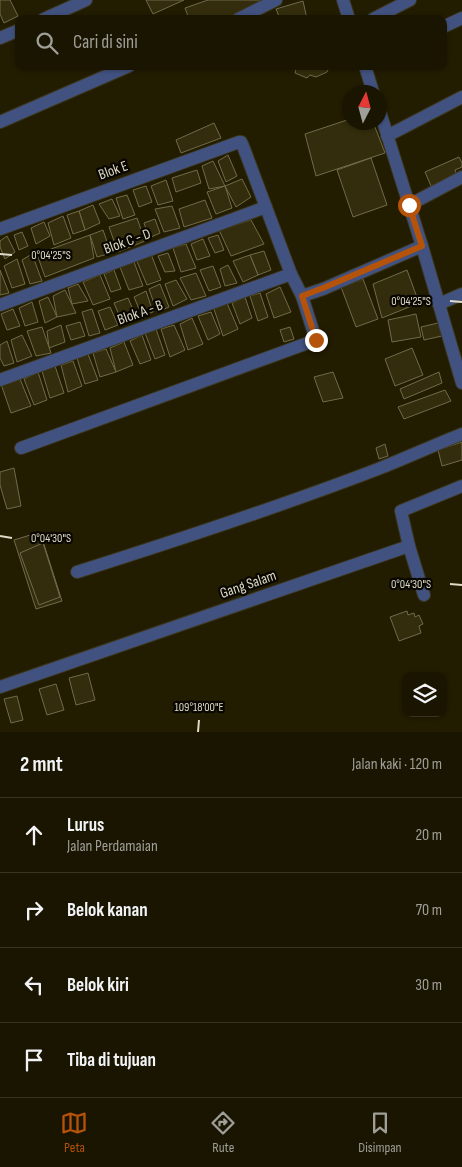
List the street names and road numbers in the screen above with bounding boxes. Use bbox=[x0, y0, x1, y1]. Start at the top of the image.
street label: Blok E bbox=[96, 156, 131, 185]
street label: Blok C - D bbox=[101, 224, 153, 259]
street label: Blok A - B bbox=[115, 295, 166, 329]
street label: Gang Salam bbox=[217, 566, 279, 603]

